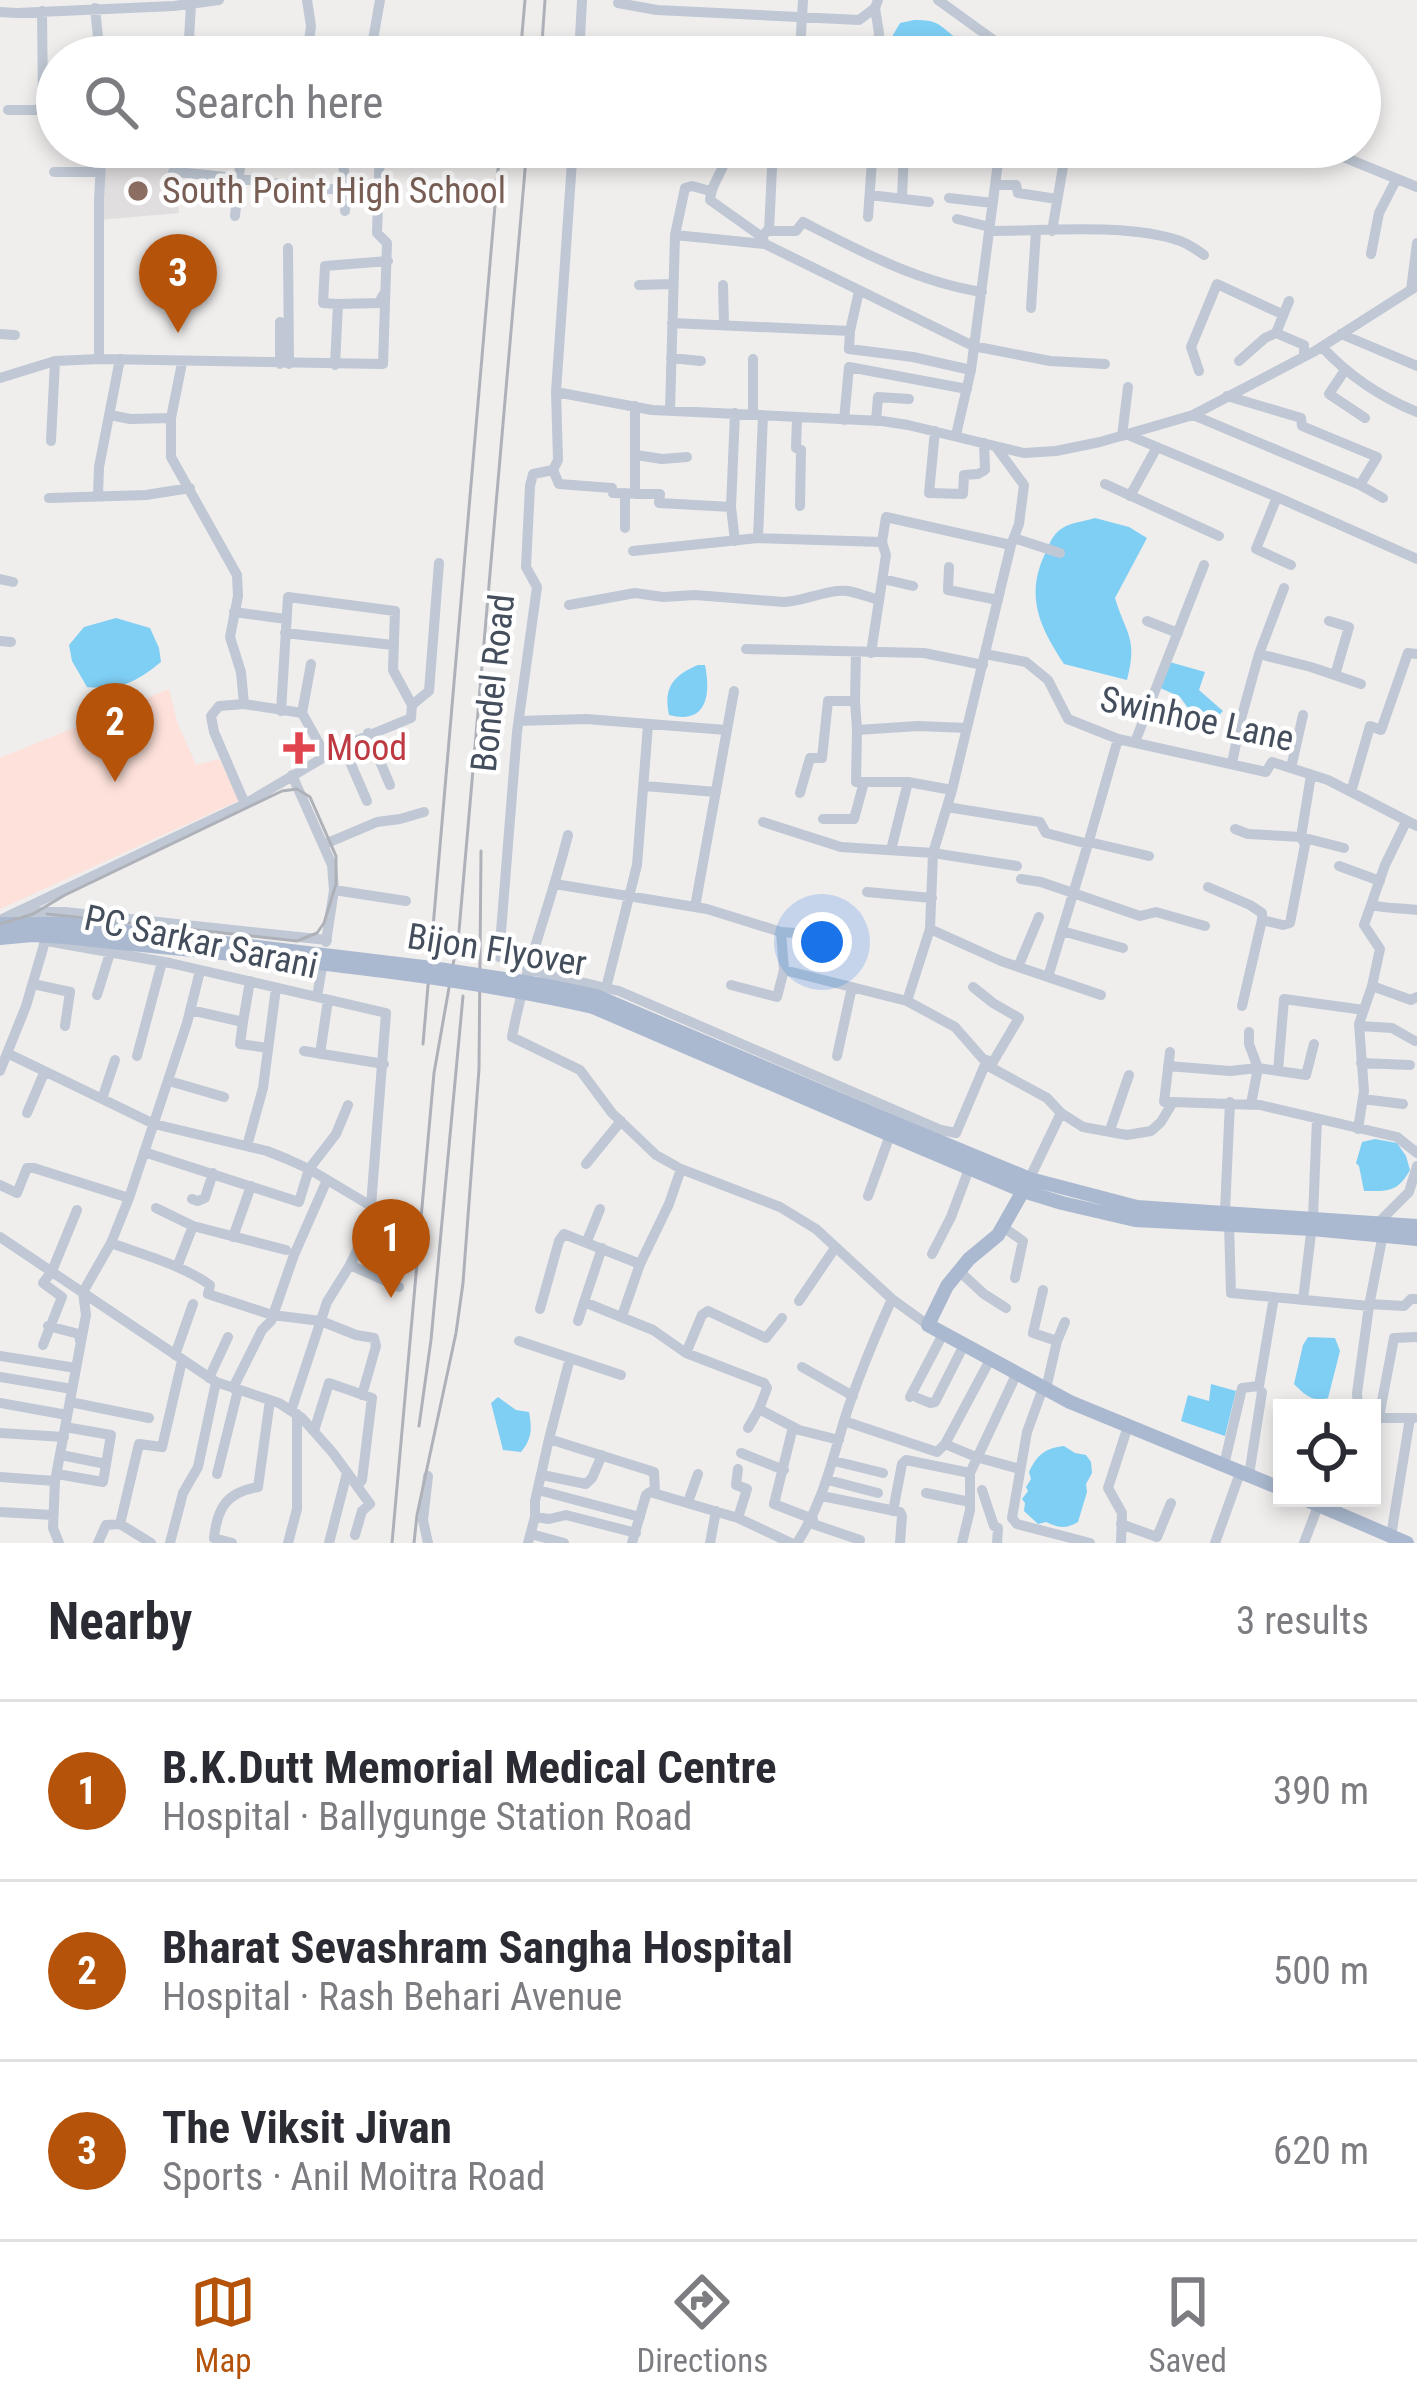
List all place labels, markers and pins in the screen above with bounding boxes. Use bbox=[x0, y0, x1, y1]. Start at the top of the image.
place label: South Point High School bbox=[162, 170, 506, 212]
marker: South Point High School bbox=[125, 178, 151, 204]
pin: 3 bbox=[139, 234, 217, 333]
pin: 2 bbox=[76, 683, 154, 782]
place label: Mood bbox=[326, 727, 407, 769]
marker: Mood bbox=[283, 732, 315, 764]
pin: 1 bbox=[352, 1199, 430, 1298]

